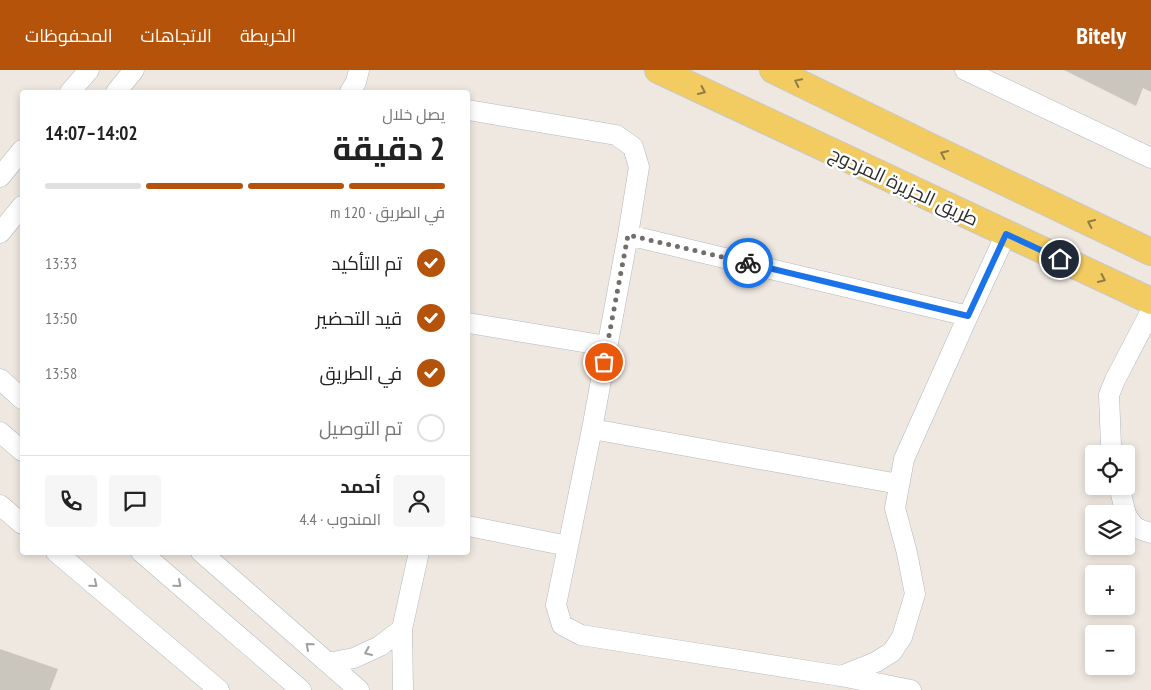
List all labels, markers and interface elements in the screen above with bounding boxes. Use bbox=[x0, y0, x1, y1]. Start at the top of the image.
text: Bitely bbox=[1076, 20, 1126, 51]
text: المحفوظات bbox=[25, 24, 113, 47]
text: الاتجاهات bbox=[141, 24, 212, 47]
text: الخريطة bbox=[240, 24, 296, 47]
one-way arrow bbox=[794, 78, 803, 89]
one-way arrow bbox=[697, 85, 706, 95]
text: يصل خلال bbox=[382, 104, 445, 124]
text: 14:02–14:07 bbox=[45, 121, 138, 145]
text: 2 دقيقة bbox=[333, 127, 445, 169]
street label: طريق الجزيرة المزدوج bbox=[825, 141, 982, 233]
one-way arrow bbox=[940, 149, 949, 160]
text: في الطريق · 120 m bbox=[330, 202, 445, 222]
one-way arrow bbox=[1087, 219, 1096, 229]
courier bbox=[723, 238, 773, 288]
pin bbox=[1039, 238, 1081, 280]
icon: home bbox=[1046, 245, 1074, 273]
icon: check bbox=[417, 249, 445, 277]
icon: bike bbox=[734, 249, 762, 277]
text: تم التأكيد bbox=[331, 251, 402, 275]
text: 13:33 bbox=[45, 253, 77, 273]
one-way arrow bbox=[1097, 272, 1106, 282]
icon: check bbox=[417, 304, 445, 332]
text: قيد التحضير bbox=[316, 306, 402, 330]
text: 13:50 bbox=[45, 308, 77, 328]
pin bbox=[583, 341, 625, 383]
icon: bag bbox=[590, 348, 618, 376]
icon: check bbox=[417, 359, 445, 387]
text: في الطريق bbox=[320, 361, 402, 385]
text: 13:58 bbox=[45, 363, 77, 383]
text: تم التوصيل bbox=[319, 416, 402, 440]
map controls bbox=[1085, 445, 1135, 675]
button: locate bbox=[1085, 445, 1135, 495]
text: أحمد bbox=[340, 474, 381, 498]
button: phone bbox=[45, 475, 97, 527]
button: chat bbox=[109, 475, 161, 527]
button: person bbox=[393, 475, 445, 527]
button: layers bbox=[1085, 505, 1135, 555]
text: المندوب · 4.4 bbox=[299, 509, 381, 529]
button: + bbox=[1085, 565, 1135, 615]
one-way arrow bbox=[88, 578, 97, 587]
one-way arrow bbox=[172, 579, 181, 588]
button: − bbox=[1085, 625, 1135, 675]
one-way arrow bbox=[306, 643, 315, 652]
one-way arrow bbox=[364, 645, 373, 656]

